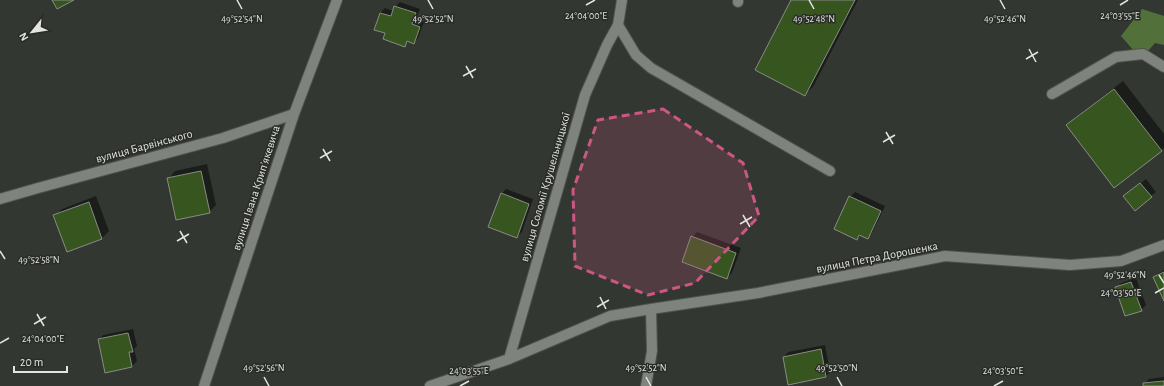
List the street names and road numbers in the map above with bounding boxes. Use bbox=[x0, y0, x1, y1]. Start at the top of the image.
street label: вулиця Соломії Крушельницької bbox=[518, 111, 573, 263]
street label: вулиця Івана Крипʼякевича bbox=[230, 124, 283, 252]
street label: вулиця Барвінського bbox=[94, 127, 194, 166]
street label: вулиця Петра Дорошенка bbox=[815, 239, 940, 276]

